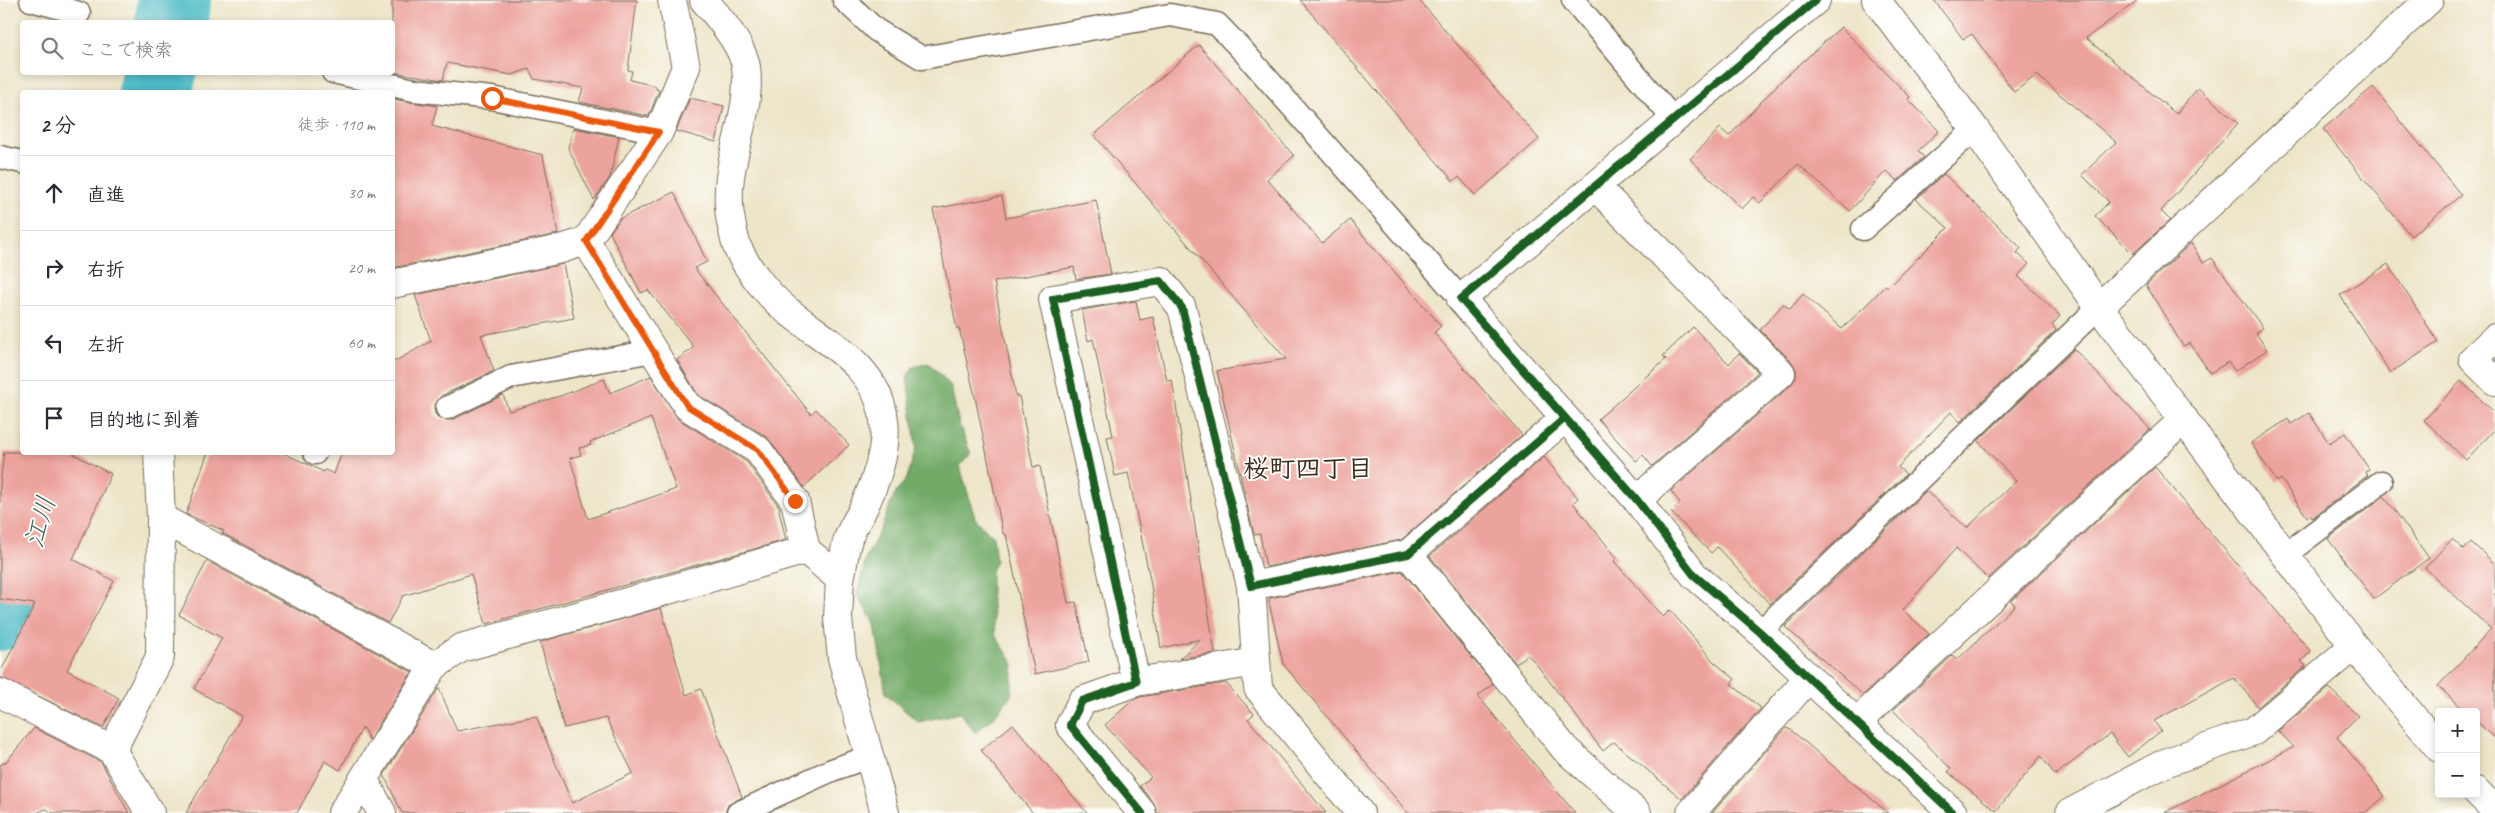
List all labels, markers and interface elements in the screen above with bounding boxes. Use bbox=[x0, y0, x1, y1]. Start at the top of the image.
search box bbox=[20, 20, 395, 75]
icon: search bbox=[38, 34, 66, 62]
text: ここで検索 bbox=[78, 38, 173, 62]
route start bbox=[481, 87, 504, 110]
text: 2 分 bbox=[40, 112, 76, 138]
text: 徒歩 · 110 m bbox=[298, 115, 375, 135]
icon: ahead bbox=[40, 179, 68, 207]
text: 直進 bbox=[87, 183, 125, 207]
text: 30 m bbox=[348, 183, 375, 203]
icon: right bbox=[40, 254, 68, 282]
text: 右折 bbox=[87, 258, 125, 282]
text: 20 m bbox=[348, 258, 375, 278]
icon: left bbox=[40, 329, 68, 357]
text: 左折 bbox=[87, 333, 125, 357]
text: 60 m bbox=[348, 333, 375, 353]
icon: arrive bbox=[40, 404, 68, 432]
text: 目的地に到着 bbox=[87, 408, 201, 432]
district label: 桜町四丁目 bbox=[1243, 452, 1373, 485]
route end bbox=[784, 490, 807, 513]
water label: 江川 bbox=[17, 492, 63, 552]
map controls bbox=[2435, 708, 2480, 798]
button: + bbox=[2435, 708, 2480, 753]
button: − bbox=[2435, 753, 2480, 798]

